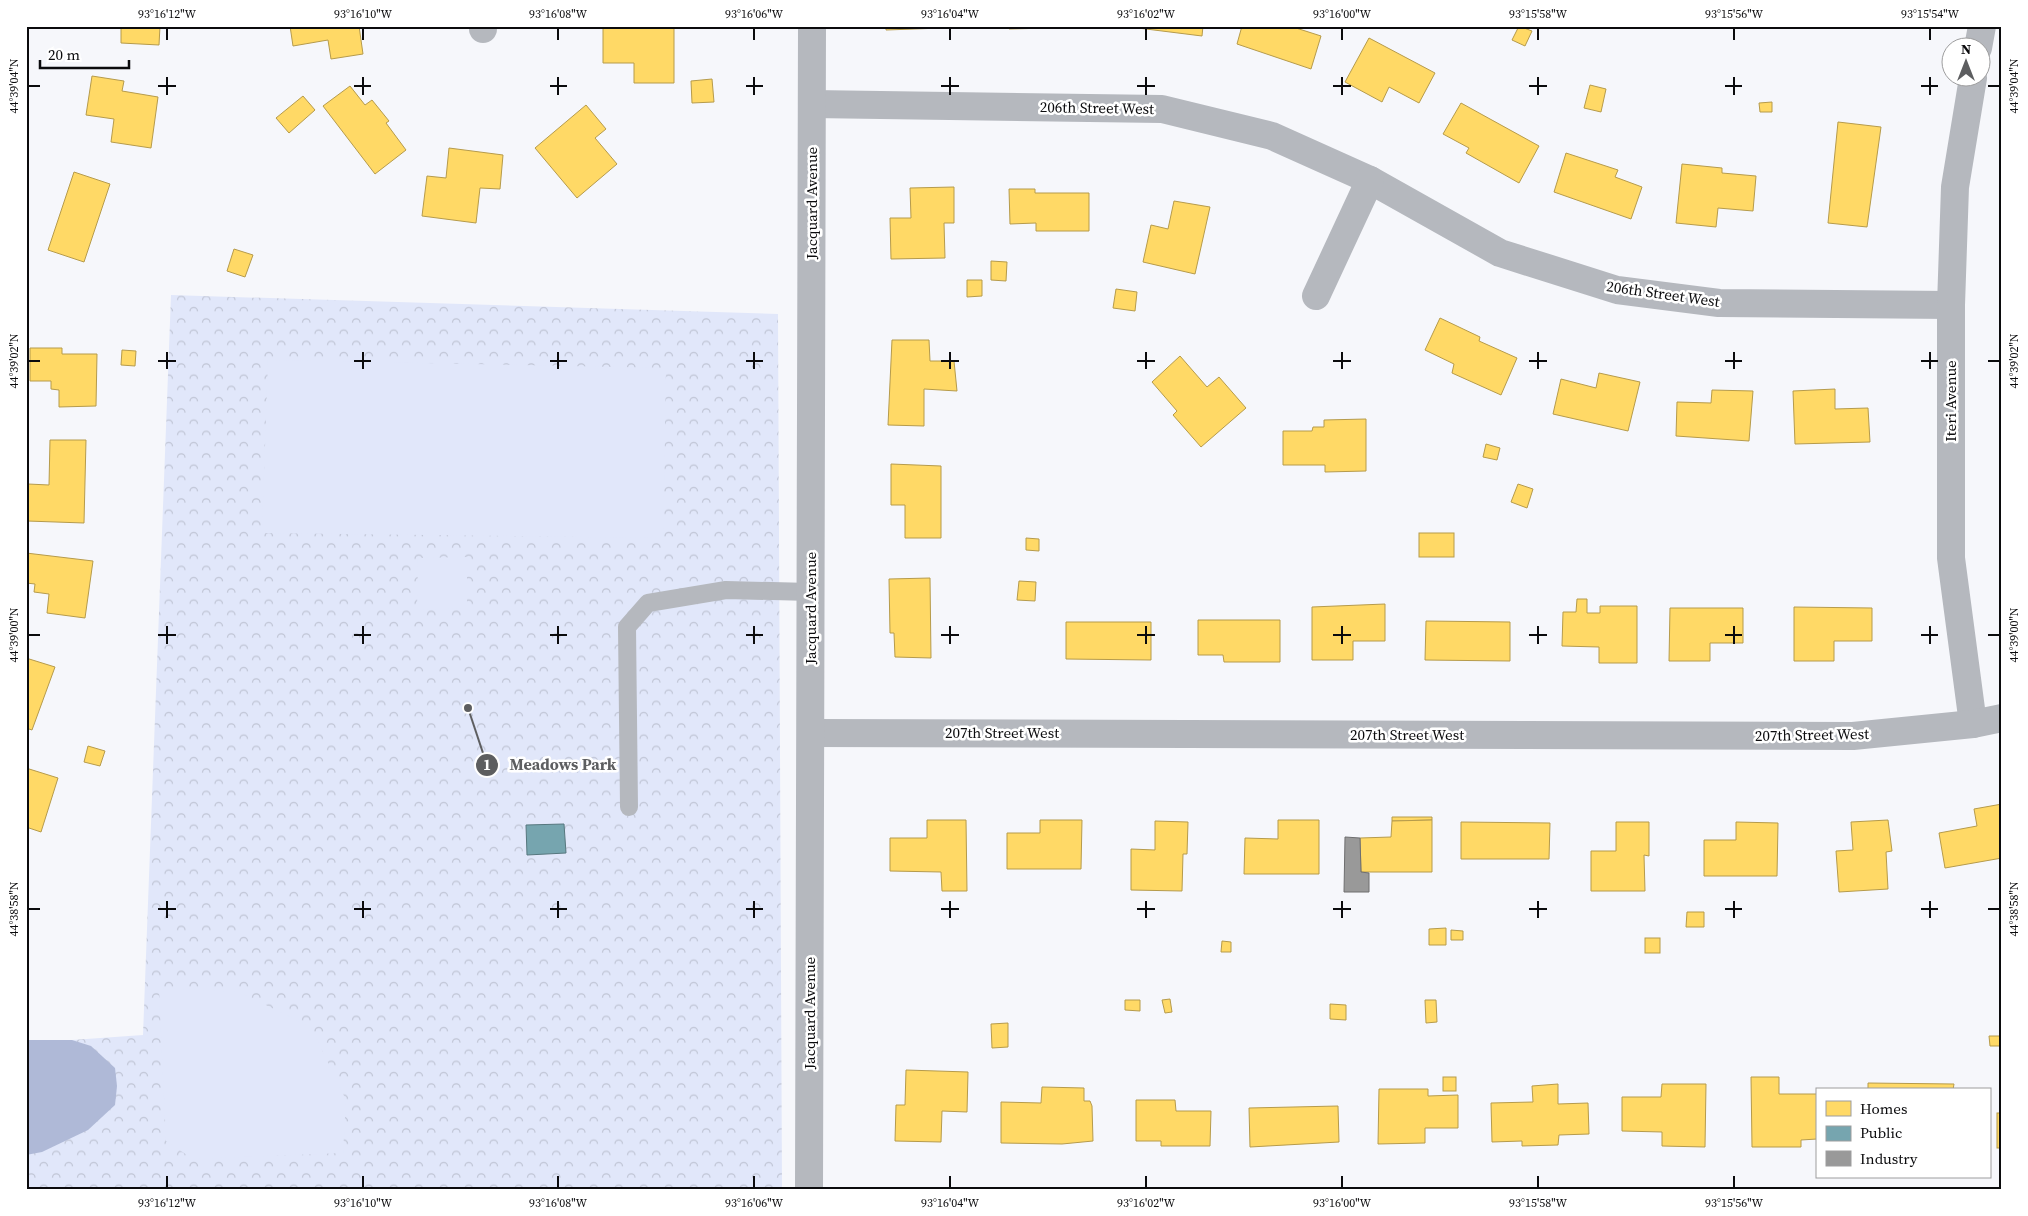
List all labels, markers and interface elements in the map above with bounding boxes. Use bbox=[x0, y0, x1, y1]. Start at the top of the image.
text: 93°16'12"W bbox=[138, 6, 196, 22]
text: 93°16'10"W bbox=[334, 6, 392, 22]
text: 93°16'08"W bbox=[529, 6, 587, 22]
text: 93°16'06"W bbox=[725, 6, 783, 22]
text: 93°16'04"W bbox=[921, 6, 979, 22]
text: 93°16'02"W bbox=[1117, 6, 1175, 22]
text: 93°16'00"W bbox=[1313, 6, 1371, 22]
text: 93°15'58"W bbox=[1509, 6, 1567, 22]
text: 93°15'56"W bbox=[1705, 6, 1763, 22]
text: 93°15'54"W bbox=[1901, 6, 1959, 22]
scale bar bbox=[40, 38, 129, 70]
north arrow bbox=[1940, 38, 1990, 88]
text: N bbox=[1961, 39, 1971, 59]
text: 20 m bbox=[48, 44, 80, 65]
text: 44°39'04"N bbox=[6, 58, 22, 114]
text: 44°39'04"N bbox=[2006, 58, 2022, 114]
street label: 206th Street West bbox=[1040, 96, 1154, 119]
street label: Jacquard Avenue bbox=[801, 147, 822, 260]
street label: 206th Street West bbox=[1605, 275, 1721, 312]
text: 44°39'02"N bbox=[6, 333, 22, 389]
text: 44°39'02"N bbox=[2006, 333, 2022, 389]
street label: Iteri Avenue bbox=[1940, 360, 1961, 442]
street label: Jacquard Avenue bbox=[800, 552, 821, 665]
text: 44°39'00"N bbox=[6, 607, 22, 663]
text: 44°39'00"N bbox=[2006, 607, 2022, 663]
street label: 207th Street West bbox=[945, 722, 1059, 743]
street label: 207th Street West bbox=[1755, 723, 1869, 746]
street label: 207th Street West bbox=[1350, 724, 1464, 745]
callout: Meadows Park bbox=[475, 749, 627, 780]
text: Meadows Park bbox=[510, 753, 617, 775]
text: 1 bbox=[483, 754, 491, 775]
text: 44°38'58"N bbox=[6, 881, 22, 937]
text: 44°38'58"N bbox=[2006, 881, 2022, 937]
street label: Jacquard Avenue bbox=[799, 957, 820, 1070]
legend bbox=[1816, 1088, 1990, 1178]
text: Homes bbox=[1860, 1098, 1907, 1119]
text: Public bbox=[1860, 1122, 1902, 1143]
text: Industry bbox=[1860, 1148, 1918, 1169]
text: 93°16'12"W bbox=[138, 1195, 196, 1211]
text: 93°16'10"W bbox=[334, 1195, 392, 1211]
text: 93°16'08"W bbox=[529, 1195, 587, 1211]
text: 93°16'06"W bbox=[725, 1195, 783, 1211]
text: 93°16'04"W bbox=[921, 1195, 979, 1211]
text: 93°16'02"W bbox=[1117, 1195, 1175, 1211]
text: 93°16'00"W bbox=[1313, 1195, 1371, 1211]
text: 93°15'58"W bbox=[1509, 1195, 1567, 1211]
text: 93°15'56"W bbox=[1705, 1195, 1763, 1211]

